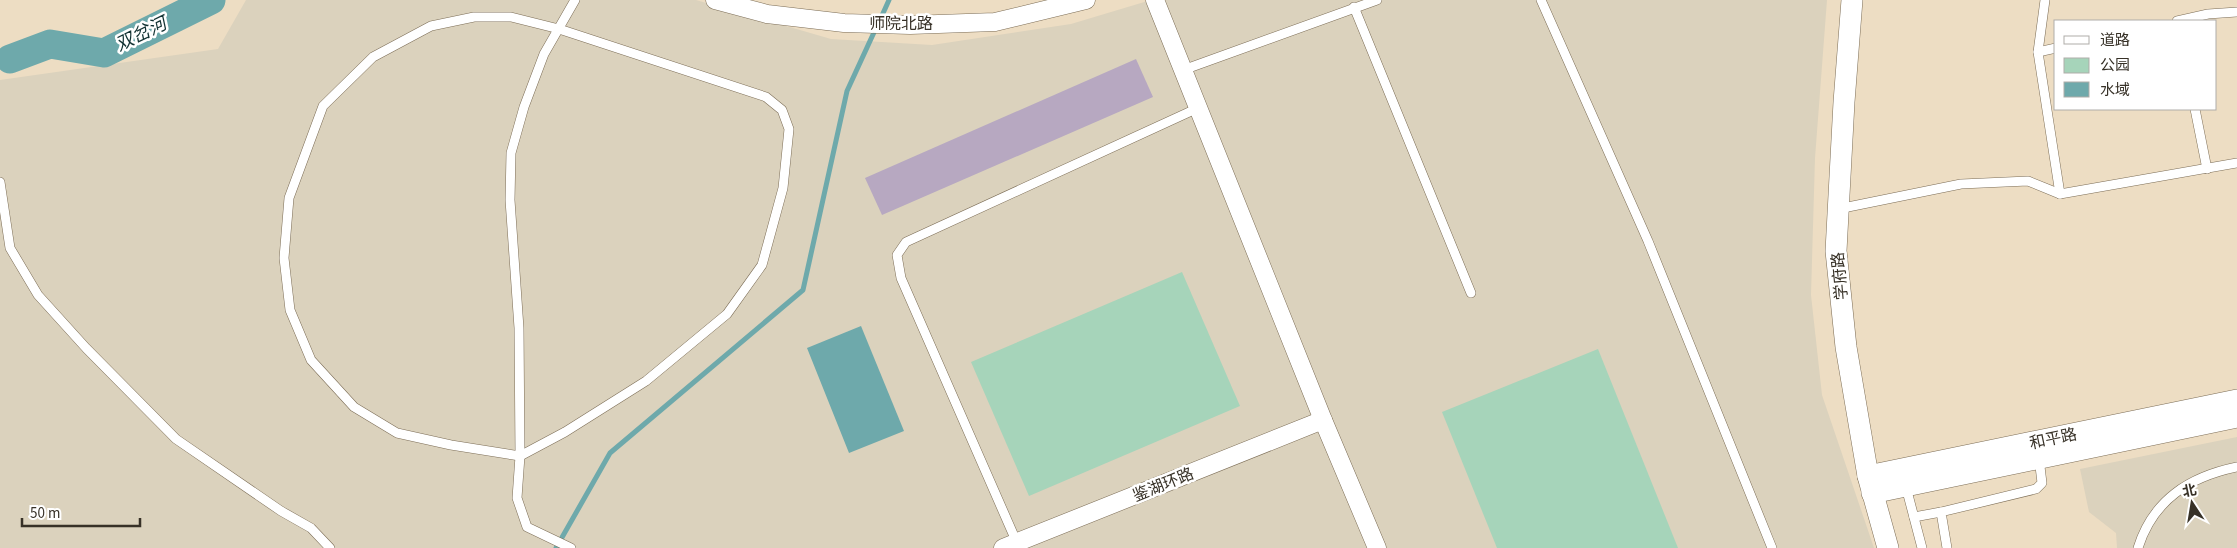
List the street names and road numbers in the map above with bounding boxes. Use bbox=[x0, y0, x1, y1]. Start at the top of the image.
street label: 师院北路 bbox=[869, 13, 933, 35]
street label: 学府路 bbox=[1827, 251, 1853, 301]
street label: 和平路 bbox=[2027, 423, 2079, 455]
street label: 鉴湖环路 bbox=[1130, 463, 1197, 507]

